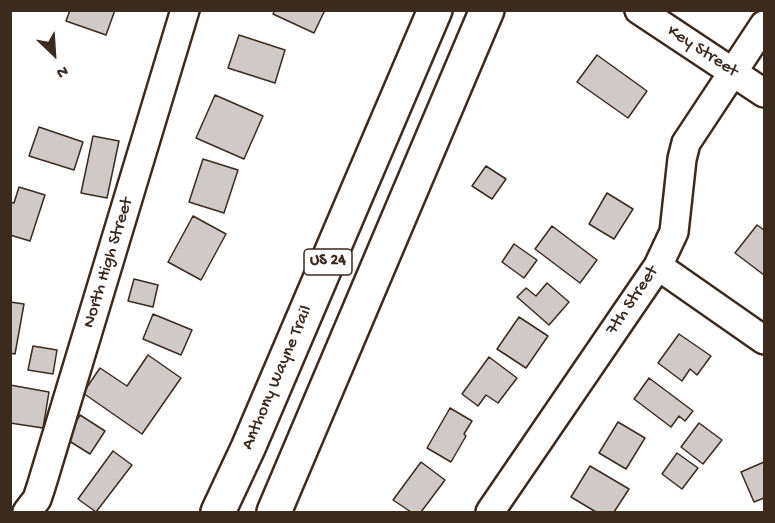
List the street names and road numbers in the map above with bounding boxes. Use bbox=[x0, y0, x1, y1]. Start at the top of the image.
street label: Key Street bbox=[662, 21, 742, 83]
street label: North High Street bbox=[79, 195, 139, 331]
road number: US 24 bbox=[304, 249, 352, 275]
street label: 7th Street bbox=[602, 262, 664, 340]
street label: Anthony Wayne Trail bbox=[238, 303, 318, 453]

